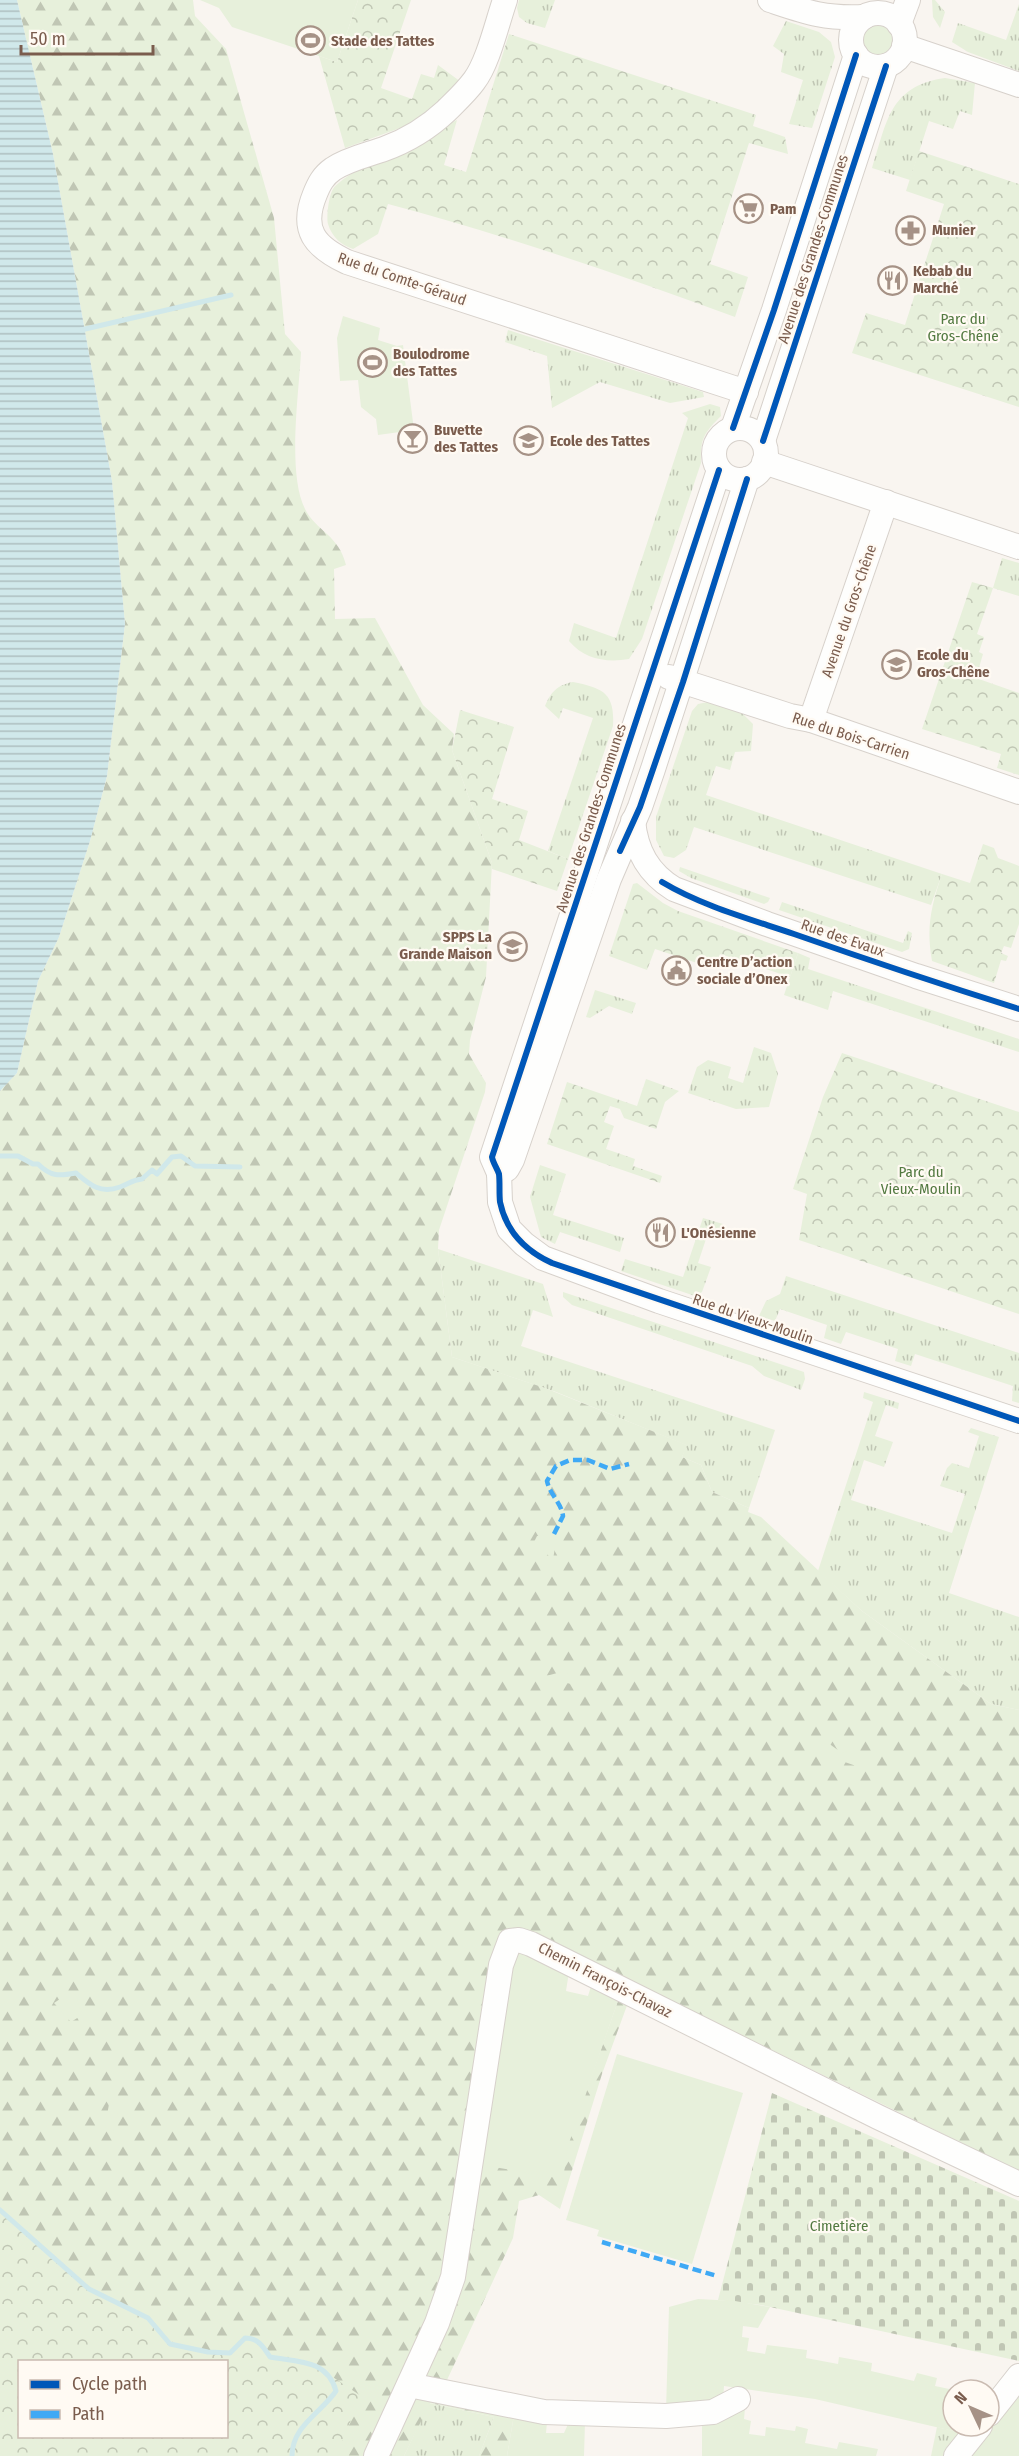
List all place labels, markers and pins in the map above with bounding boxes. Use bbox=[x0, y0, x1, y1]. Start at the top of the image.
sports icon: Stade des Tattes bbox=[294, 25, 326, 57]
place label: Stade des Tattes bbox=[331, 32, 435, 50]
supermarket icon: Pam bbox=[733, 193, 765, 225]
place label: Pam bbox=[770, 200, 796, 218]
pharmacy icon: Munier bbox=[895, 214, 927, 246]
place label: Munier bbox=[932, 221, 976, 239]
place label: Kebab du Marché bbox=[913, 262, 972, 297]
restaurant icon: Kebab du Marché bbox=[876, 264, 908, 296]
place label: Boulodrome des Tattes bbox=[393, 345, 470, 380]
sports icon: Boulodrome des Tattes bbox=[356, 347, 388, 379]
place label: Buvette des Tattes bbox=[434, 421, 498, 456]
bar icon: Buvette des Tattes bbox=[397, 423, 429, 455]
school or university icon: Ecole des Tattes bbox=[513, 425, 545, 457]
place label: Ecole des Tattes bbox=[550, 432, 650, 450]
place label: Ecole du Gros-Chêne bbox=[917, 646, 990, 681]
school or university icon: Ecole du Gros-Chêne bbox=[880, 648, 912, 680]
place label: SPPS La Grande Maison bbox=[399, 928, 493, 963]
school or university icon: SPPS La Grande Maison bbox=[497, 930, 529, 962]
place label: Centre D’action sociale d’Onex bbox=[697, 953, 792, 988]
public building icon: Centre D’action sociale d’Onex bbox=[660, 955, 692, 987]
restaurant icon: L'Onésienne bbox=[644, 1217, 676, 1249]
place label: L'Onésienne bbox=[681, 1224, 757, 1242]

